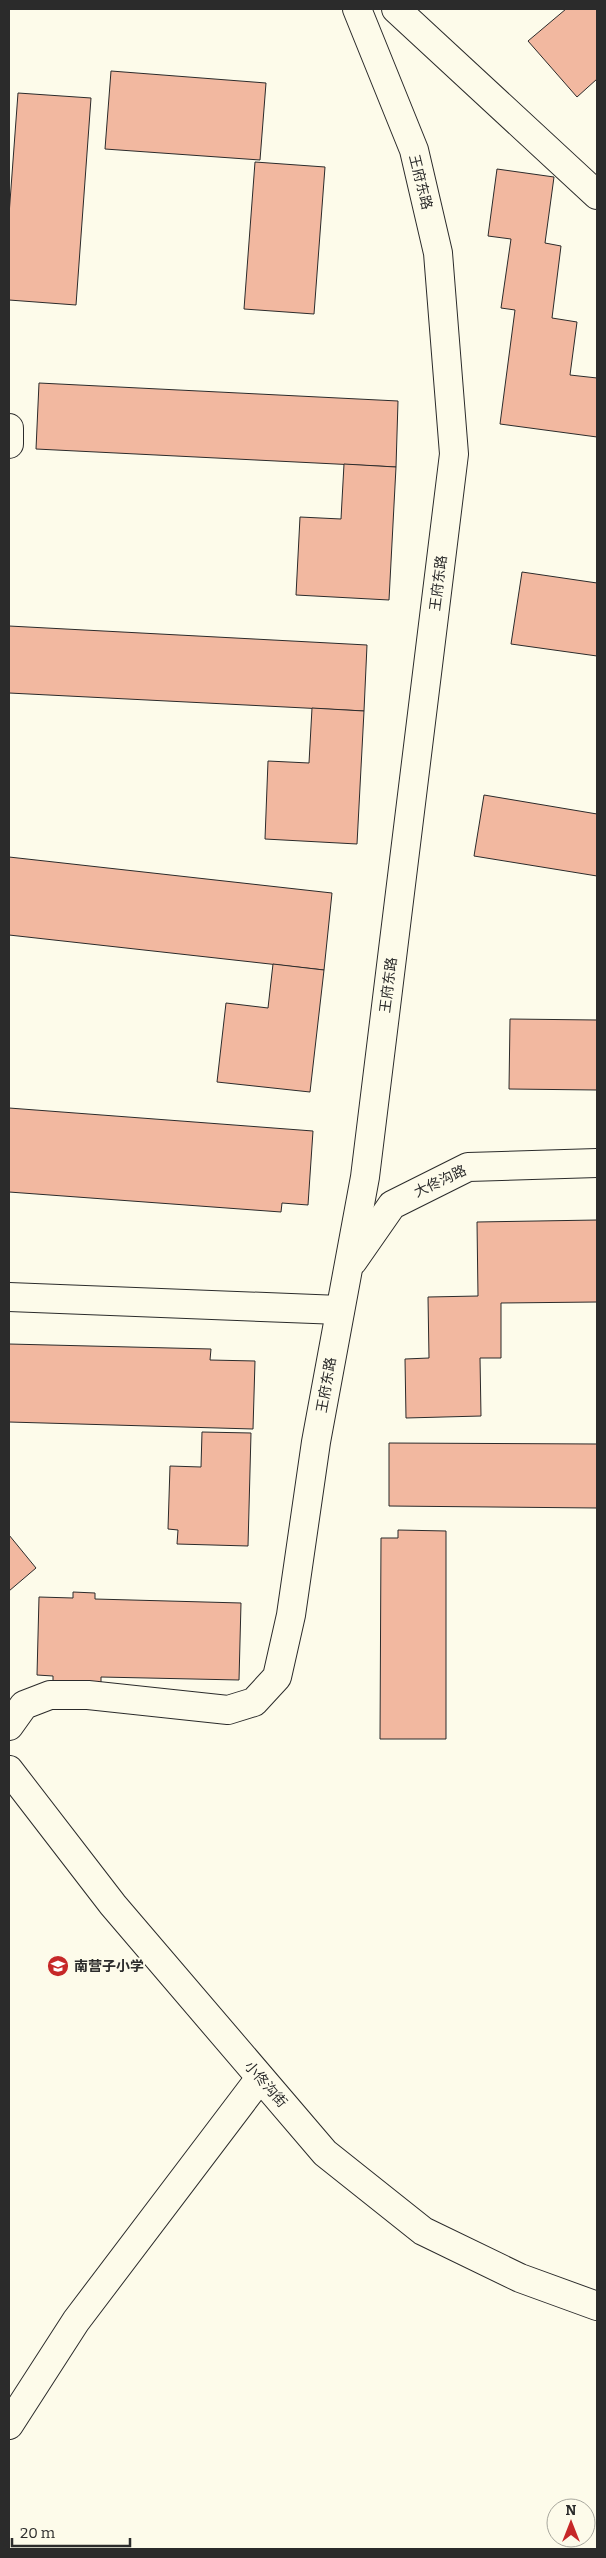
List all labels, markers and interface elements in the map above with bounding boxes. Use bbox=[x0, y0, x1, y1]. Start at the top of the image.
street label: 王府东路 bbox=[405, 153, 436, 211]
street label: 王府东路 bbox=[427, 554, 450, 612]
street label: 王府东路 bbox=[377, 956, 400, 1014]
street label: 大佟沟路 bbox=[411, 1162, 469, 1201]
street label: 王府东路 bbox=[313, 1356, 340, 1414]
school or university icon: 南营子小学 bbox=[46, 1954, 70, 1978]
place label: 南营子小学 bbox=[74, 1958, 144, 1975]
street label: 小佟沟街 bbox=[241, 2058, 290, 2111]
north arrow bbox=[546, 2498, 596, 2548]
text: N bbox=[566, 2502, 577, 2519]
scale bar bbox=[12, 2516, 130, 2548]
text: 20 m bbox=[20, 2524, 56, 2542]

